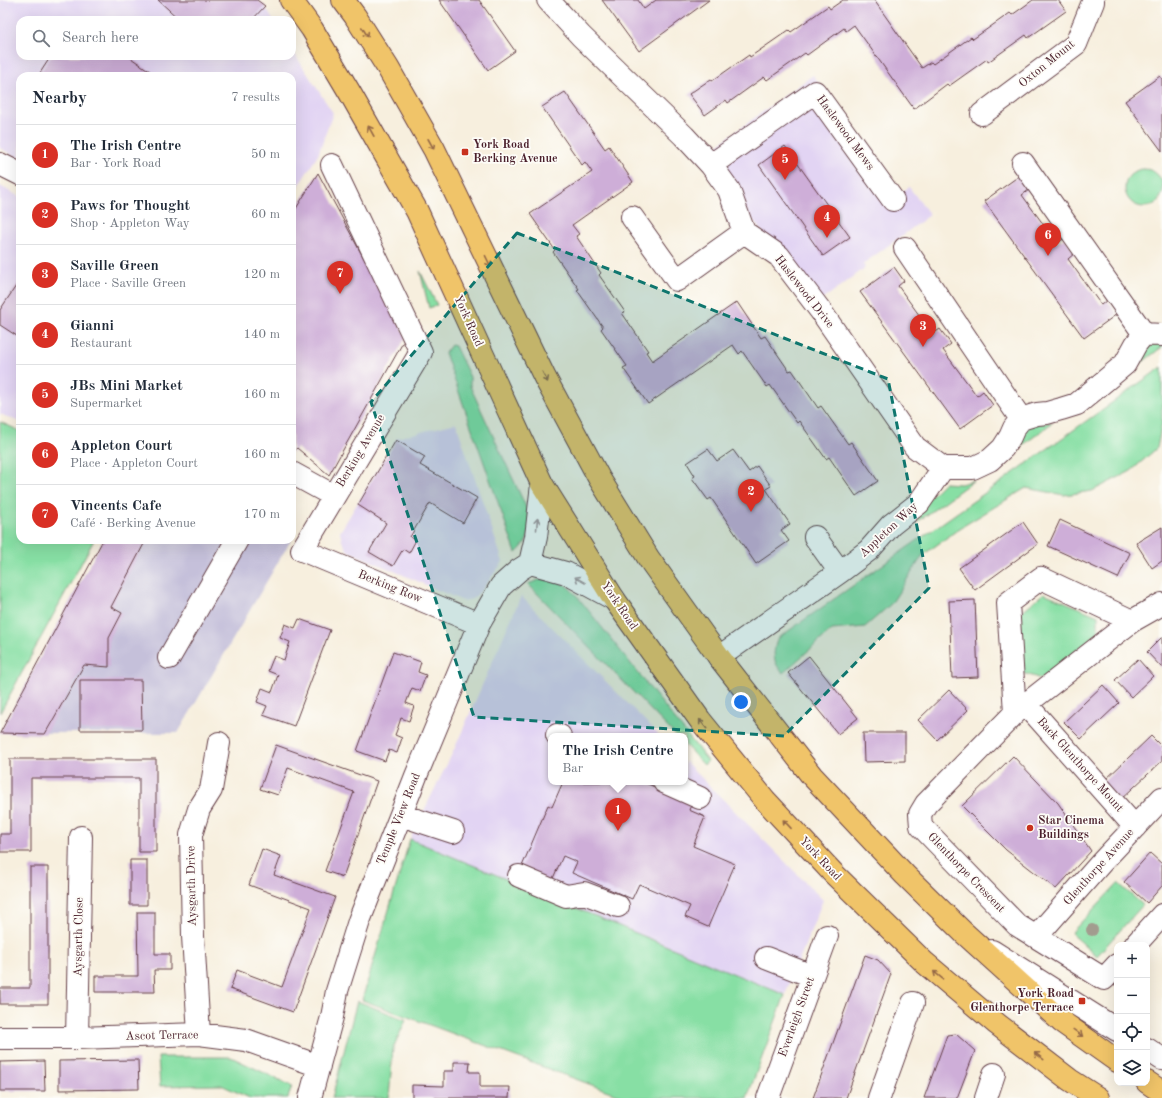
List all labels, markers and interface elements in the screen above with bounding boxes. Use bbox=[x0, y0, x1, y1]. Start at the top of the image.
search box bbox=[16, 16, 296, 60]
one-way arrow bbox=[361, 26, 369, 37]
icon: search bbox=[30, 27, 52, 49]
text: Search here bbox=[62, 31, 139, 46]
street label: Oxton Mount bbox=[1017, 38, 1077, 90]
text: Nearby bbox=[32, 90, 87, 107]
text: 7 results bbox=[231, 91, 280, 104]
street label: Haslewood Mews bbox=[814, 93, 876, 173]
one-way arrow bbox=[367, 125, 375, 137]
one-way arrow bbox=[427, 138, 435, 150]
text: The Irish Centre bbox=[70, 139, 181, 154]
place label: York Road Berking Avenue bbox=[473, 139, 558, 165]
marker: York Road Berking Avenue bbox=[460, 147, 470, 157]
pin: 5 bbox=[772, 147, 798, 180]
text: 1 bbox=[41, 148, 49, 161]
text: 50 m bbox=[251, 148, 280, 161]
text: Bar · York Road bbox=[70, 157, 161, 170]
text: Paws for Thought bbox=[70, 199, 190, 214]
pin: 4 bbox=[814, 205, 840, 238]
text: 2 bbox=[41, 208, 49, 221]
text: 60 m bbox=[251, 208, 280, 221]
text: Shop · Appleton Way bbox=[70, 217, 190, 230]
pin: 6 bbox=[1035, 223, 1061, 256]
street label: Haslewood Drive bbox=[772, 253, 836, 331]
one-way arrow bbox=[485, 254, 492, 266]
text: Saville Green bbox=[70, 259, 159, 274]
pin: 7 bbox=[327, 261, 353, 294]
text: 3 bbox=[41, 268, 49, 281]
text: 120 m bbox=[243, 268, 280, 281]
text: Place · Saville Green bbox=[70, 277, 186, 290]
street label: York Road bbox=[451, 293, 485, 349]
pin: 3 bbox=[910, 314, 936, 347]
text: Gianni bbox=[70, 319, 114, 334]
text: 4 bbox=[41, 328, 49, 341]
text: 140 m bbox=[243, 328, 280, 341]
text: Restaurant bbox=[70, 337, 132, 350]
one-way arrow bbox=[542, 371, 549, 383]
text: JBs Mini Market bbox=[70, 379, 183, 394]
text: 5 bbox=[41, 388, 49, 401]
text: 160 m bbox=[243, 388, 280, 401]
text: Supermarket bbox=[70, 397, 142, 410]
street label: Berking Avenue bbox=[335, 412, 388, 490]
text: Appleton Court bbox=[70, 439, 173, 454]
text: 6 bbox=[41, 448, 49, 461]
text: 160 m bbox=[243, 448, 280, 461]
text: Place · Appleton Court bbox=[70, 457, 198, 470]
pin: 2 bbox=[738, 479, 764, 512]
text: Vincents Cafe bbox=[70, 499, 162, 514]
street label: Appleton Way bbox=[858, 500, 921, 560]
text: 7 bbox=[41, 508, 49, 521]
text: 170 m bbox=[243, 508, 280, 521]
text: Café · Berking Avenue bbox=[70, 517, 196, 530]
one-way arrow bbox=[534, 518, 541, 531]
street label: Berking Row bbox=[356, 569, 424, 606]
one-way arrow bbox=[574, 576, 586, 584]
street label: York Road bbox=[599, 580, 639, 632]
your location bbox=[731, 692, 751, 712]
street label: Back Glenthorpe Mount bbox=[1034, 715, 1126, 815]
one-way arrow bbox=[699, 719, 707, 730]
popup bbox=[548, 733, 688, 785]
text: The Irish Centre bbox=[562, 744, 674, 759]
text: Bar bbox=[562, 762, 583, 775]
street label: Temple View Road bbox=[375, 771, 423, 867]
pin: 1 bbox=[605, 798, 631, 831]
place label: Star Cinema Buildings bbox=[1038, 815, 1104, 841]
one-way arrow bbox=[782, 818, 791, 829]
marker: Star Cinema Buildings bbox=[1025, 823, 1035, 833]
street label: Glenthorpe Avenue bbox=[1062, 826, 1137, 908]
street label: Glenthorpe Crescent bbox=[925, 831, 1007, 915]
street label: York Road bbox=[797, 835, 843, 883]
street label: Aysgarth Drive bbox=[185, 845, 199, 926]
street label: Aysgarth Close bbox=[72, 897, 86, 977]
map controls bbox=[1114, 942, 1150, 1086]
button: + bbox=[1114, 942, 1150, 978]
one-way arrow bbox=[933, 970, 943, 979]
street label: Everleigh Street bbox=[777, 975, 817, 1059]
button: − bbox=[1114, 978, 1150, 1014]
place label: York Road Glenthorpe Terrace bbox=[970, 988, 1075, 1014]
marker: York Road Glenthorpe Terrace bbox=[1077, 996, 1087, 1006]
button: locate bbox=[1114, 1014, 1150, 1050]
street label: Ascot Terrace bbox=[125, 1029, 199, 1043]
one-way arrow bbox=[1072, 1029, 1083, 1037]
button: layers bbox=[1114, 1050, 1150, 1086]
one-way arrow bbox=[1034, 1052, 1045, 1060]

